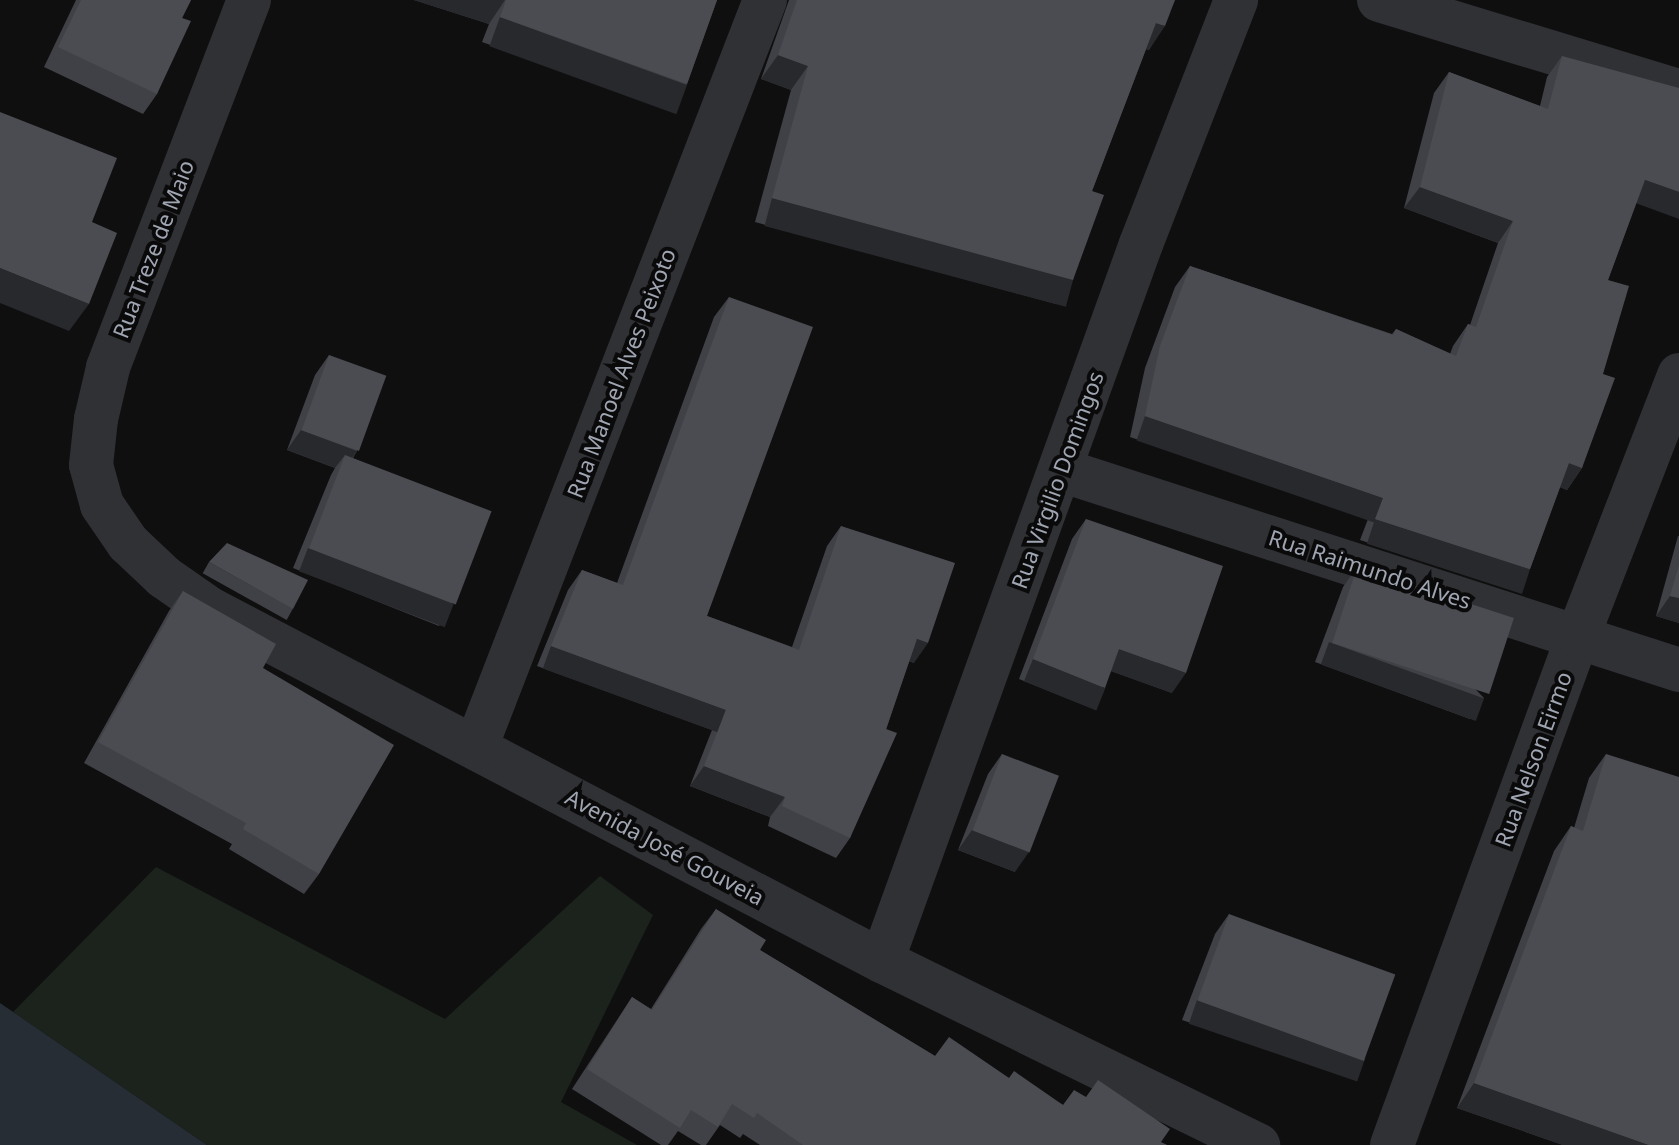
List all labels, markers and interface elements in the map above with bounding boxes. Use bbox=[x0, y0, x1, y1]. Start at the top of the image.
street label: Rua Treze de Maio bbox=[107, 156, 199, 342]
street label: Rua Manoel Alves Peixoto bbox=[561, 245, 681, 501]
street label: Rua Virgilio Domingos bbox=[1005, 368, 1109, 592]
street label: Rua Raimundo Alves bbox=[1265, 524, 1475, 614]
street label: Rua Nelson Eirmo bbox=[1489, 668, 1577, 850]
street label: Avenida José Gouveia bbox=[561, 783, 769, 911]

